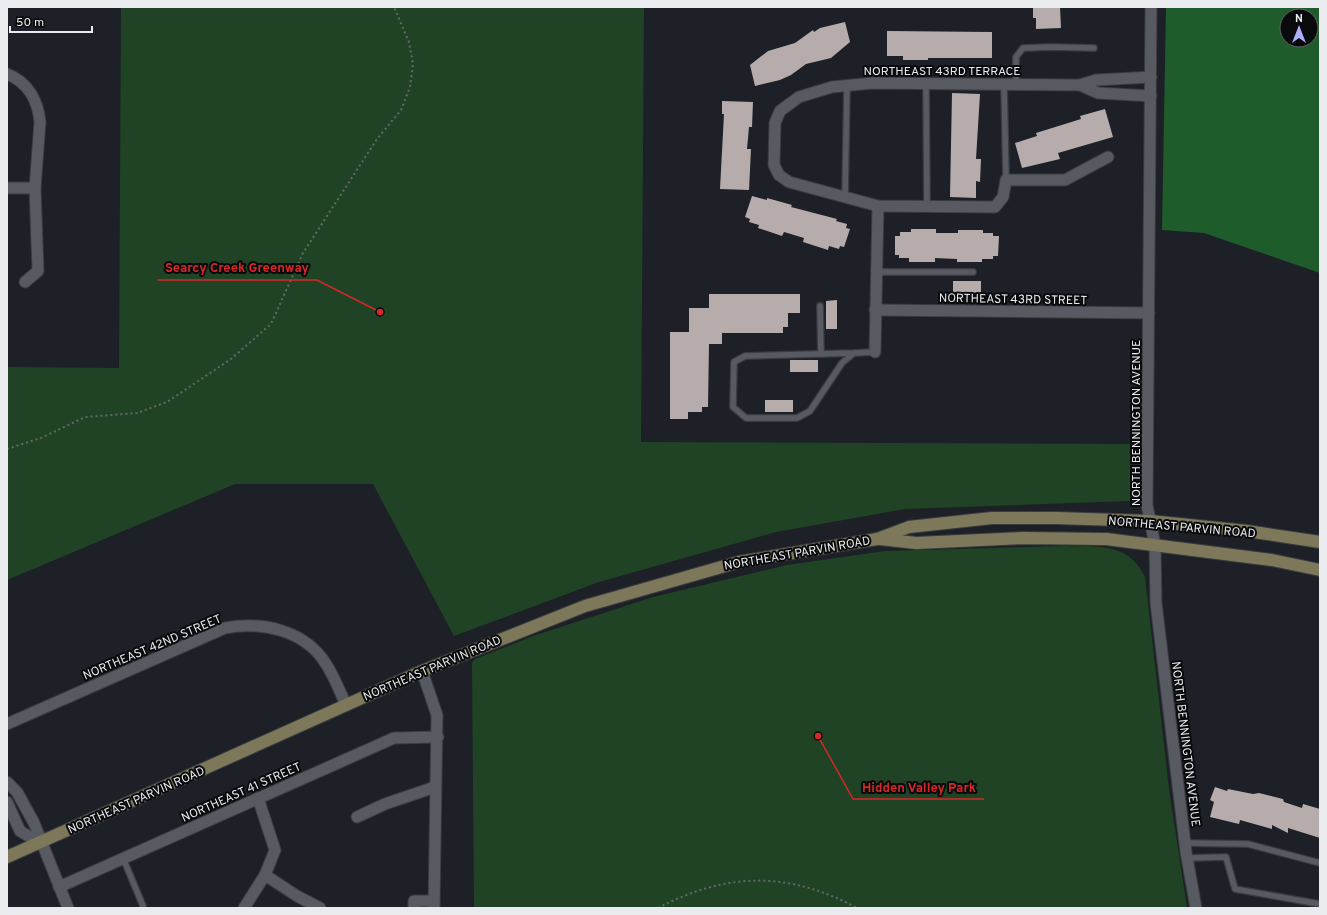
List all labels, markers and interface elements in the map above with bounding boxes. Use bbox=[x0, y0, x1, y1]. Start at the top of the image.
scale bar bbox=[10, 8, 92, 34]
north arrow bbox=[1279, 8, 1319, 48]
text: N bbox=[1295, 12, 1303, 26]
text: 50 m bbox=[16, 15, 44, 31]
street label: NORTHEAST 43RD TERRACE bbox=[864, 64, 1020, 80]
callout: Searcy Creek Greenway bbox=[157, 255, 317, 280]
text: Searcy Creek Greenway bbox=[165, 261, 310, 277]
street label: NORTHEAST 43RD STREET bbox=[939, 291, 1087, 309]
street label: NORTH BENNINGTON AVENUE bbox=[1129, 340, 1145, 506]
street label: NORTHEAST PARVIN ROAD bbox=[1107, 514, 1256, 542]
street label: NORTHEAST PARVIN ROAD bbox=[723, 533, 872, 575]
street label: NORTHEAST 42ND STREET bbox=[81, 611, 224, 684]
street label: NORTHEAST PARVIN ROAD bbox=[361, 633, 504, 705]
street label: NORTH BENNINGTON AVENUE bbox=[1167, 660, 1203, 828]
street label: NORTHEAST 41 STREET bbox=[179, 759, 304, 827]
street label: NORTHEAST PARVIN ROAD bbox=[65, 763, 207, 838]
callout: Hidden Valley Park bbox=[853, 774, 984, 799]
text: Hidden Valley Park bbox=[862, 781, 976, 797]

